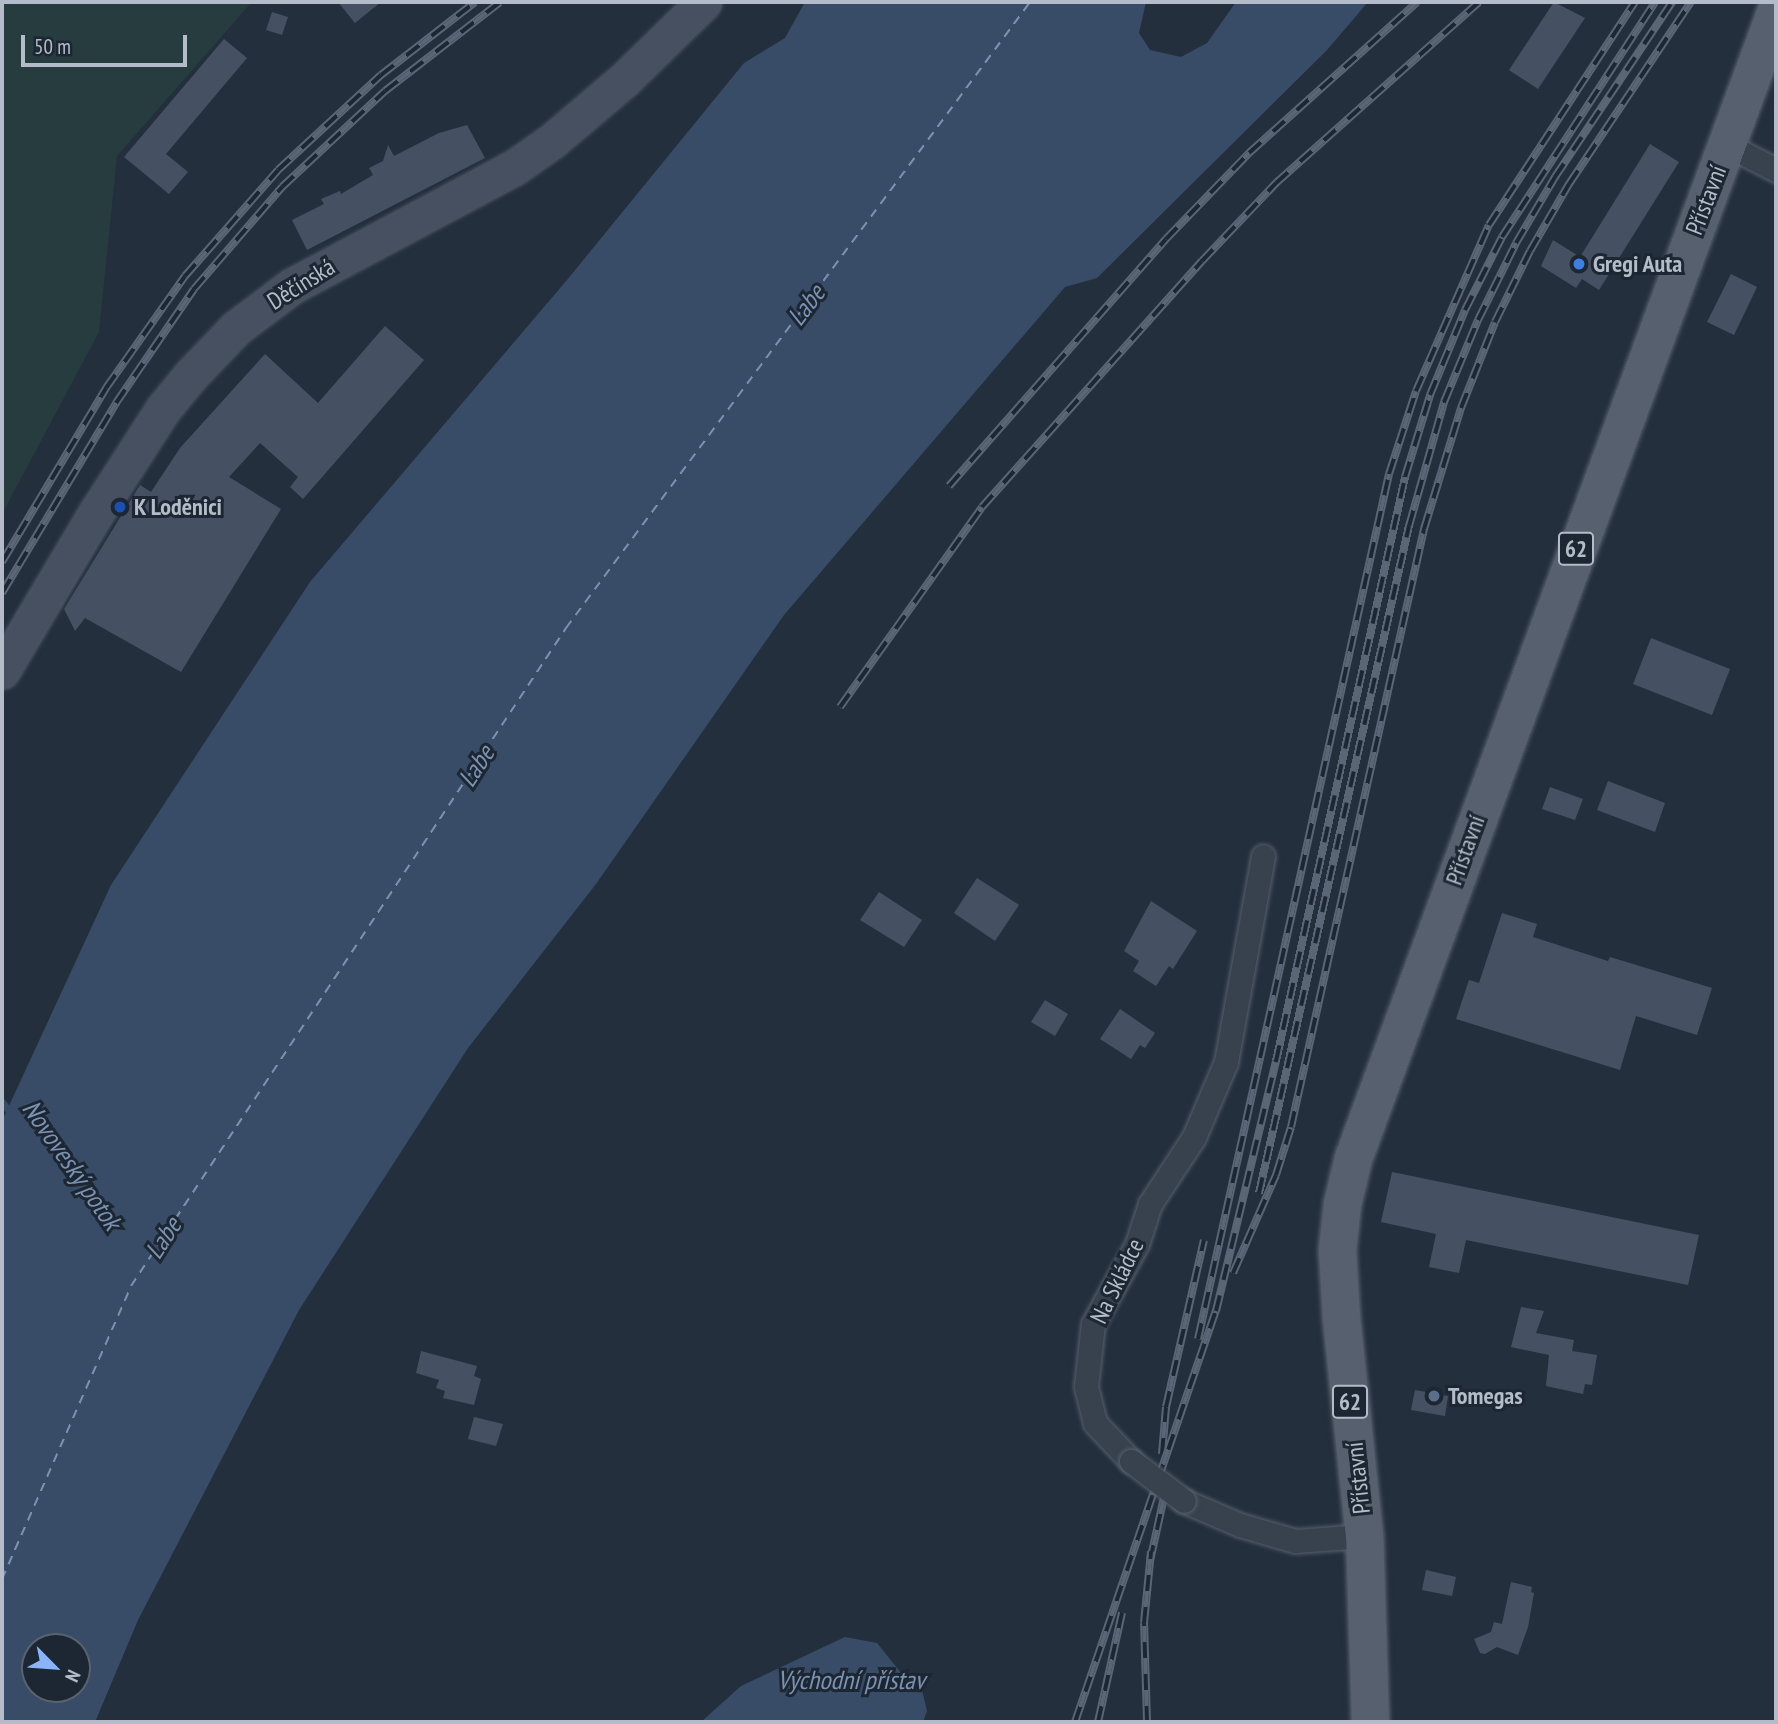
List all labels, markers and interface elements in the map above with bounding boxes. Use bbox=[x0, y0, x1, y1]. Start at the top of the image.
scale bar bbox=[24, 21, 191, 65]
text: 50 m bbox=[34, 33, 71, 60]
street label: Přístavní bbox=[1680, 161, 1732, 239]
place label: Gregi Auta bbox=[1593, 250, 1683, 278]
street label: Děčínská bbox=[262, 252, 340, 316]
marker: Gregi Auta bbox=[1571, 256, 1587, 272]
water label: Labe bbox=[781, 279, 831, 331]
place label: K Loděnici bbox=[134, 493, 223, 521]
marker: K Loděnici bbox=[112, 499, 128, 515]
road number: 62 bbox=[1557, 530, 1595, 568]
water label: Labe bbox=[451, 740, 501, 792]
street label: Přístavní bbox=[1439, 811, 1491, 889]
water label: Novoveský potok bbox=[16, 1094, 128, 1236]
water label: Labe bbox=[138, 1212, 188, 1264]
street label: Na Skládce bbox=[1084, 1234, 1150, 1328]
road number: 62 bbox=[1331, 1382, 1369, 1422]
place label: Tomegas bbox=[1448, 1382, 1523, 1410]
marker: Tomegas bbox=[1426, 1388, 1442, 1404]
street label: Přístavní bbox=[1340, 1441, 1376, 1515]
north arrow bbox=[21, 1633, 91, 1703]
water label: Východní přístav bbox=[777, 1664, 925, 1696]
text: N bbox=[60, 1666, 86, 1686]

